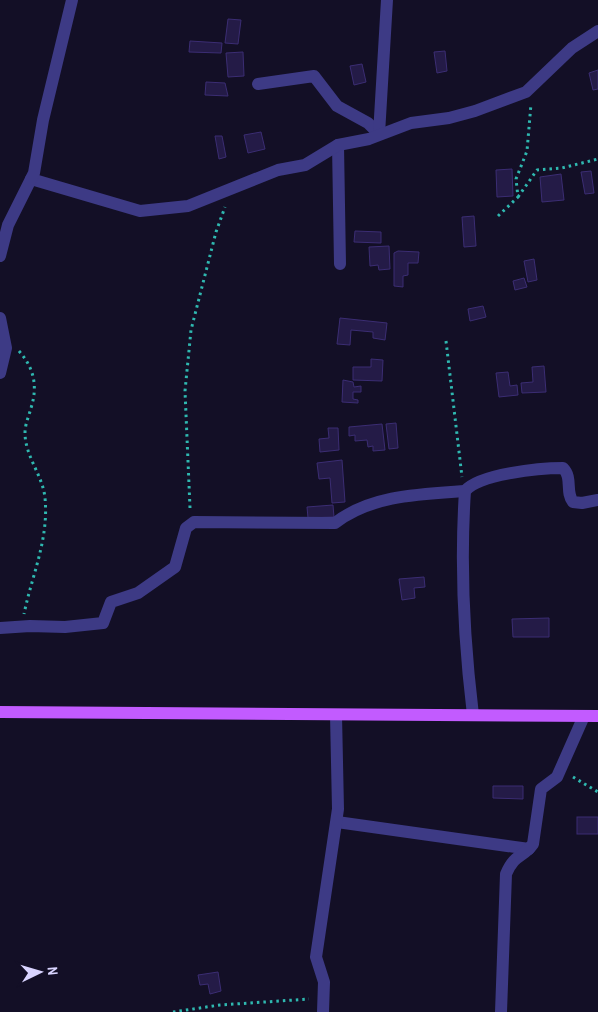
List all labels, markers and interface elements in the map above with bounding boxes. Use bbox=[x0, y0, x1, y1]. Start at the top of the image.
north arrow bbox=[15, 947, 65, 997]
text: N bbox=[44, 966, 62, 976]

